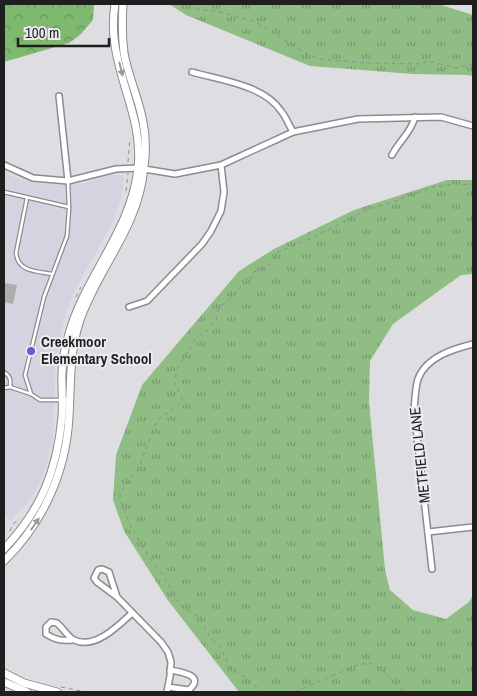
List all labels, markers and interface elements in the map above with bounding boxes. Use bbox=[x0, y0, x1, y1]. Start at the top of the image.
scale bar bbox=[18, 15, 109, 47]
text: 100 m bbox=[25, 22, 59, 43]
one-way arrow bbox=[117, 62, 125, 77]
place label: Creekmoor Elementary School bbox=[41, 331, 152, 369]
marker: Creekmoor Elementary School bbox=[25, 345, 37, 357]
street label: METFIELD LANE bbox=[404, 406, 435, 504]
one-way arrow bbox=[30, 517, 40, 531]

